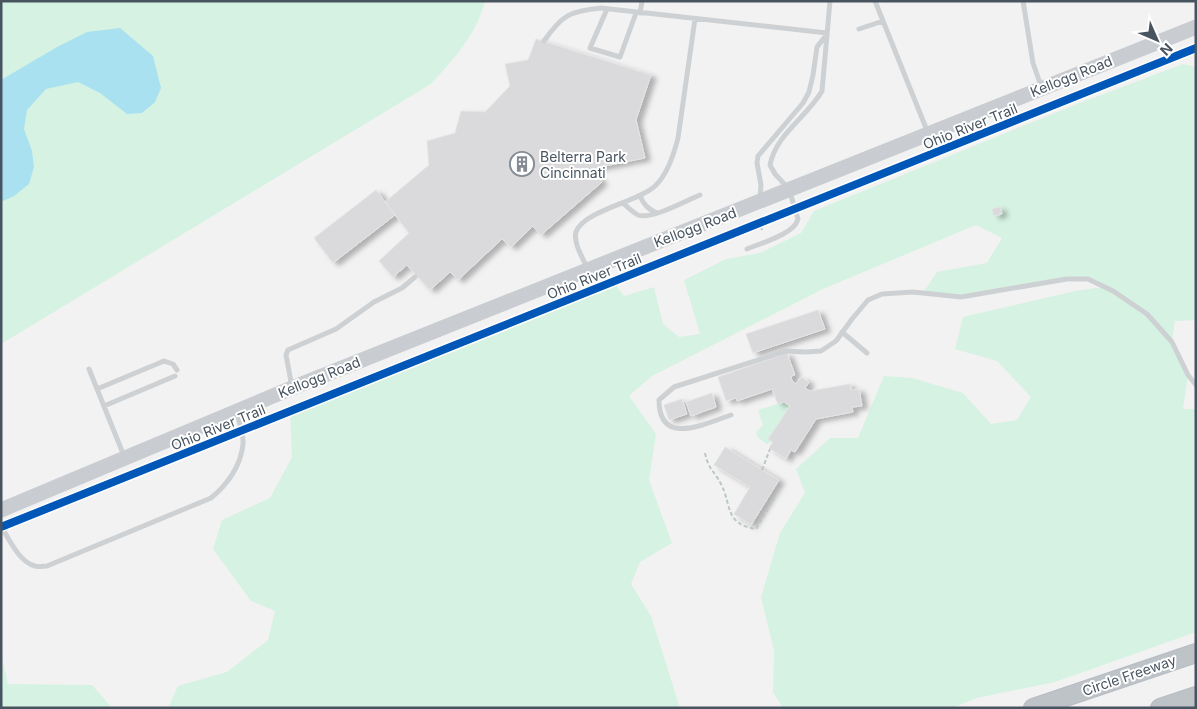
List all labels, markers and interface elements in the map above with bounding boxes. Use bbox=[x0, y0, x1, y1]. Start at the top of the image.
north arrow bbox=[1132, 15, 1182, 65]
text: N bbox=[1157, 40, 1176, 59]
street label: Kellogg Road bbox=[1027, 52, 1115, 100]
street label: Ohio River Trail bbox=[920, 99, 1020, 153]
place label: Belterra Park Cincinnati bbox=[540, 148, 626, 181]
building icon: Belterra Park Cincinnati bbox=[509, 151, 535, 177]
street label: Kellogg Road bbox=[651, 203, 739, 251]
street label: Ohio River Trail bbox=[544, 249, 644, 303]
street label: Kellogg Road bbox=[275, 353, 363, 401]
street label: Ohio River Trail bbox=[168, 400, 268, 454]
street label: Circle Freeway bbox=[1080, 651, 1178, 699]

